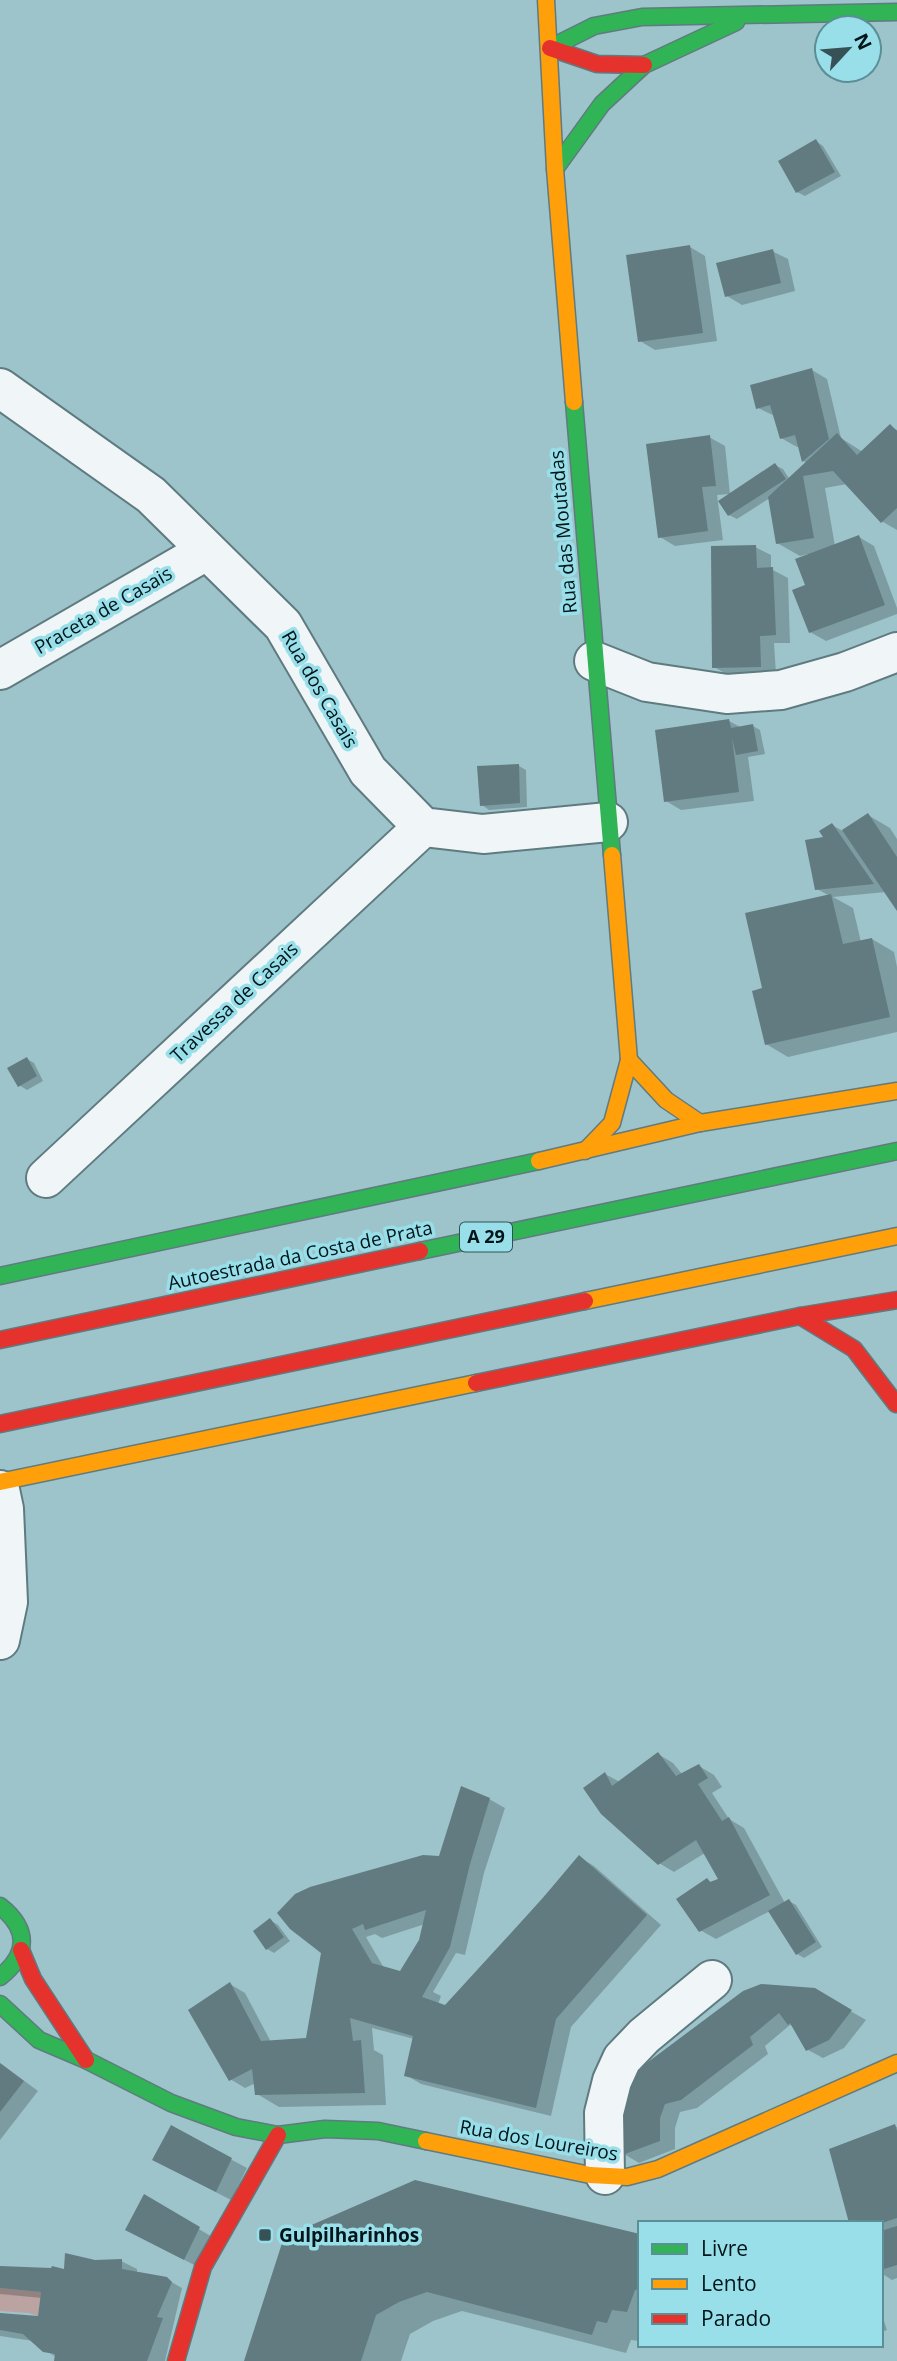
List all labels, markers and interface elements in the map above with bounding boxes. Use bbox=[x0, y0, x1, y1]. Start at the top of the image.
north arrow bbox=[813, 14, 883, 84]
text: N bbox=[848, 29, 878, 54]
street label: Rua das Moutadas bbox=[543, 449, 583, 615]
street label: Praceta de Casais bbox=[29, 560, 177, 660]
street label: Rua dos Casais bbox=[276, 625, 364, 753]
street label: Travessa de Casais bbox=[165, 936, 303, 1068]
street label: Autoestrada da Costa de Prata bbox=[165, 1214, 435, 1296]
road number: A 29 bbox=[460, 1222, 512, 1252]
street label: Rua dos Loureiros bbox=[458, 2113, 620, 2167]
legend bbox=[638, 2221, 883, 2347]
place label: Gulpilharinhos bbox=[279, 2222, 419, 2248]
marker: Gulpilharinhos bbox=[257, 2227, 273, 2243]
text: Livre bbox=[701, 2234, 748, 2262]
text: Lento bbox=[701, 2269, 757, 2297]
text: Parado bbox=[701, 2304, 771, 2332]

